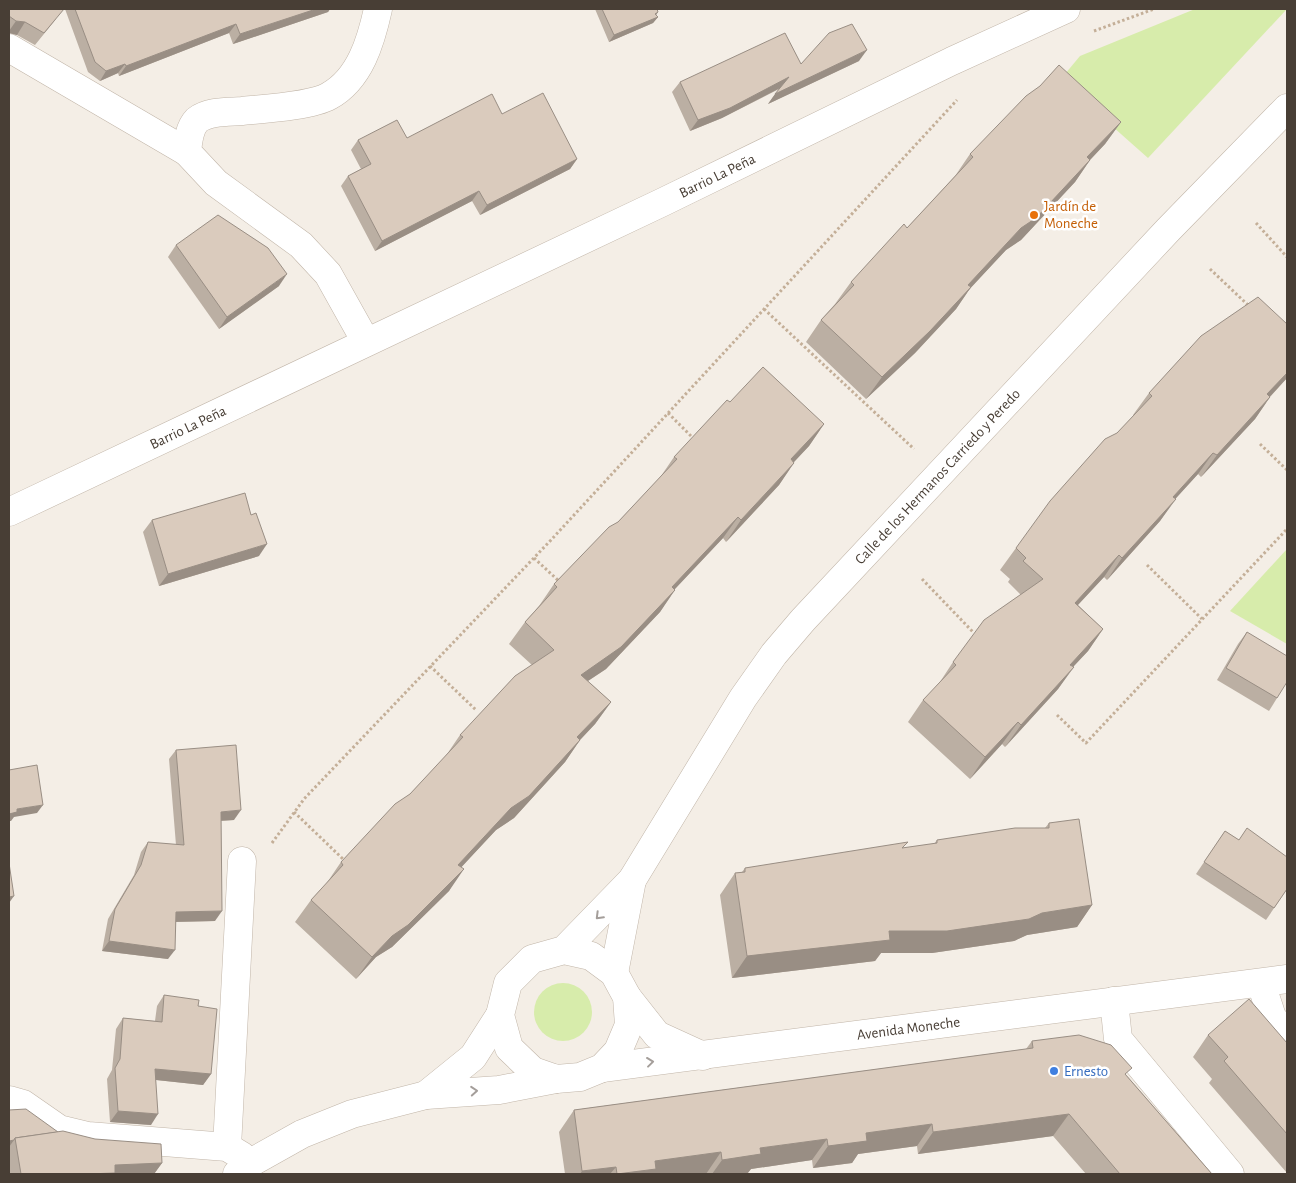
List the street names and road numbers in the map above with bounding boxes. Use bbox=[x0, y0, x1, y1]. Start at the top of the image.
street label: Barrio La Peña bbox=[677, 151, 758, 200]
street label: Calle de los Hermanos Carriedo y Peredo bbox=[852, 386, 1023, 567]
street label: Barrio La Peña bbox=[147, 403, 228, 452]
street label: Avenida Moneche bbox=[856, 1014, 961, 1042]

